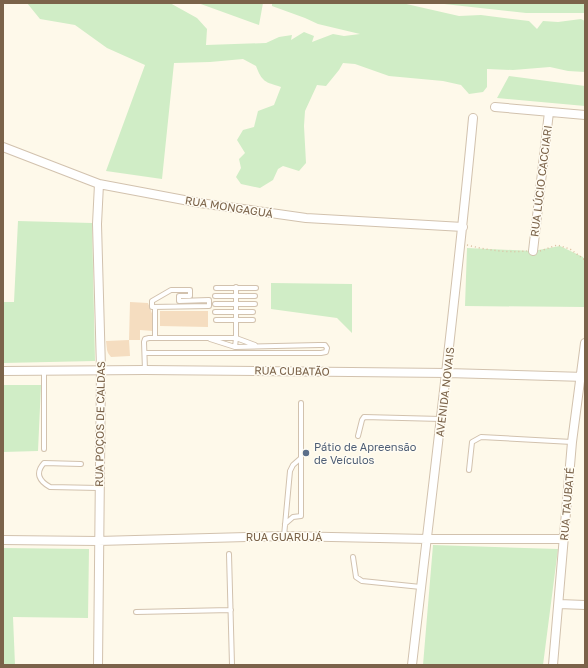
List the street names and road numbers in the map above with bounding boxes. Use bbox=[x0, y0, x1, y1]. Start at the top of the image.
street label: RUA LÚCIO CACCIARI bbox=[527, 125, 554, 237]
street label: RUA MONGAGUÁ bbox=[184, 193, 274, 220]
street label: AVENIDA NOVAIS bbox=[433, 346, 456, 438]
street label: RUA POÇOS DE CALDAS bbox=[92, 361, 107, 487]
street label: RUA CUBATÃO bbox=[254, 363, 330, 378]
street label: RUA TAUBATÉ bbox=[557, 467, 576, 541]
street label: RUA GUARUJÁ bbox=[246, 530, 323, 543]

